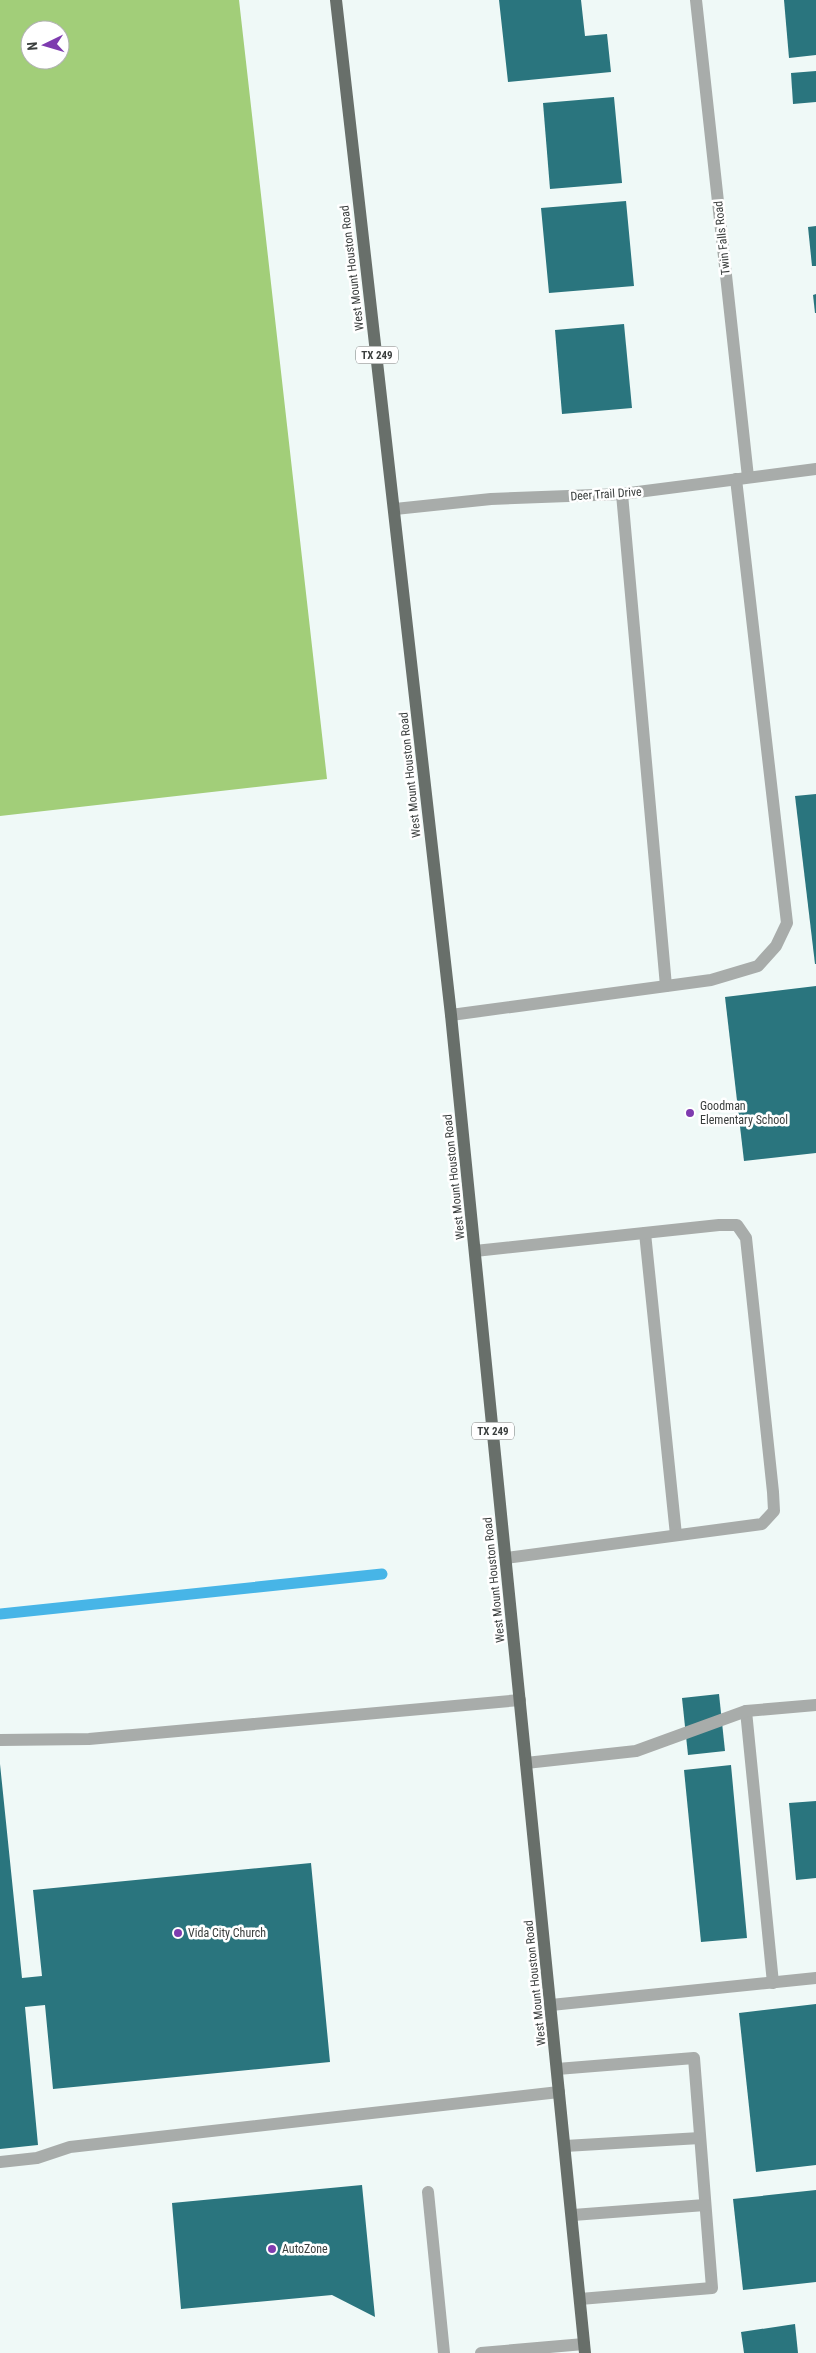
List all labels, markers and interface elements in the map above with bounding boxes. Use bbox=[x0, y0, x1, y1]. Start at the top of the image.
north arrow bbox=[20, 20, 70, 70]
text: N bbox=[24, 41, 40, 51]
street label: Twin Falls Road bbox=[711, 200, 733, 276]
street label: West Mount Houston Road bbox=[337, 204, 367, 331]
road number: TX 249 bbox=[356, 346, 398, 364]
street label: Deer Trail Drive bbox=[570, 484, 642, 503]
street label: West Mount Houston Road bbox=[396, 711, 424, 839]
place label: Goodman Elementary School bbox=[700, 1099, 788, 1127]
marker: Goodman Elementary School bbox=[684, 1107, 696, 1119]
street label: West Mount Houston Road bbox=[440, 1113, 468, 1241]
road number: TX 249 bbox=[472, 1422, 514, 1440]
street label: West Mount Houston Road bbox=[480, 1516, 508, 1644]
street label: West Mount Houston Road bbox=[521, 1919, 549, 2047]
place label: Vida City Church bbox=[188, 1926, 266, 1940]
marker: Vida City Church bbox=[172, 1927, 184, 1939]
place label: AutoZone bbox=[282, 2242, 328, 2256]
marker: AutoZone bbox=[266, 2243, 278, 2255]

